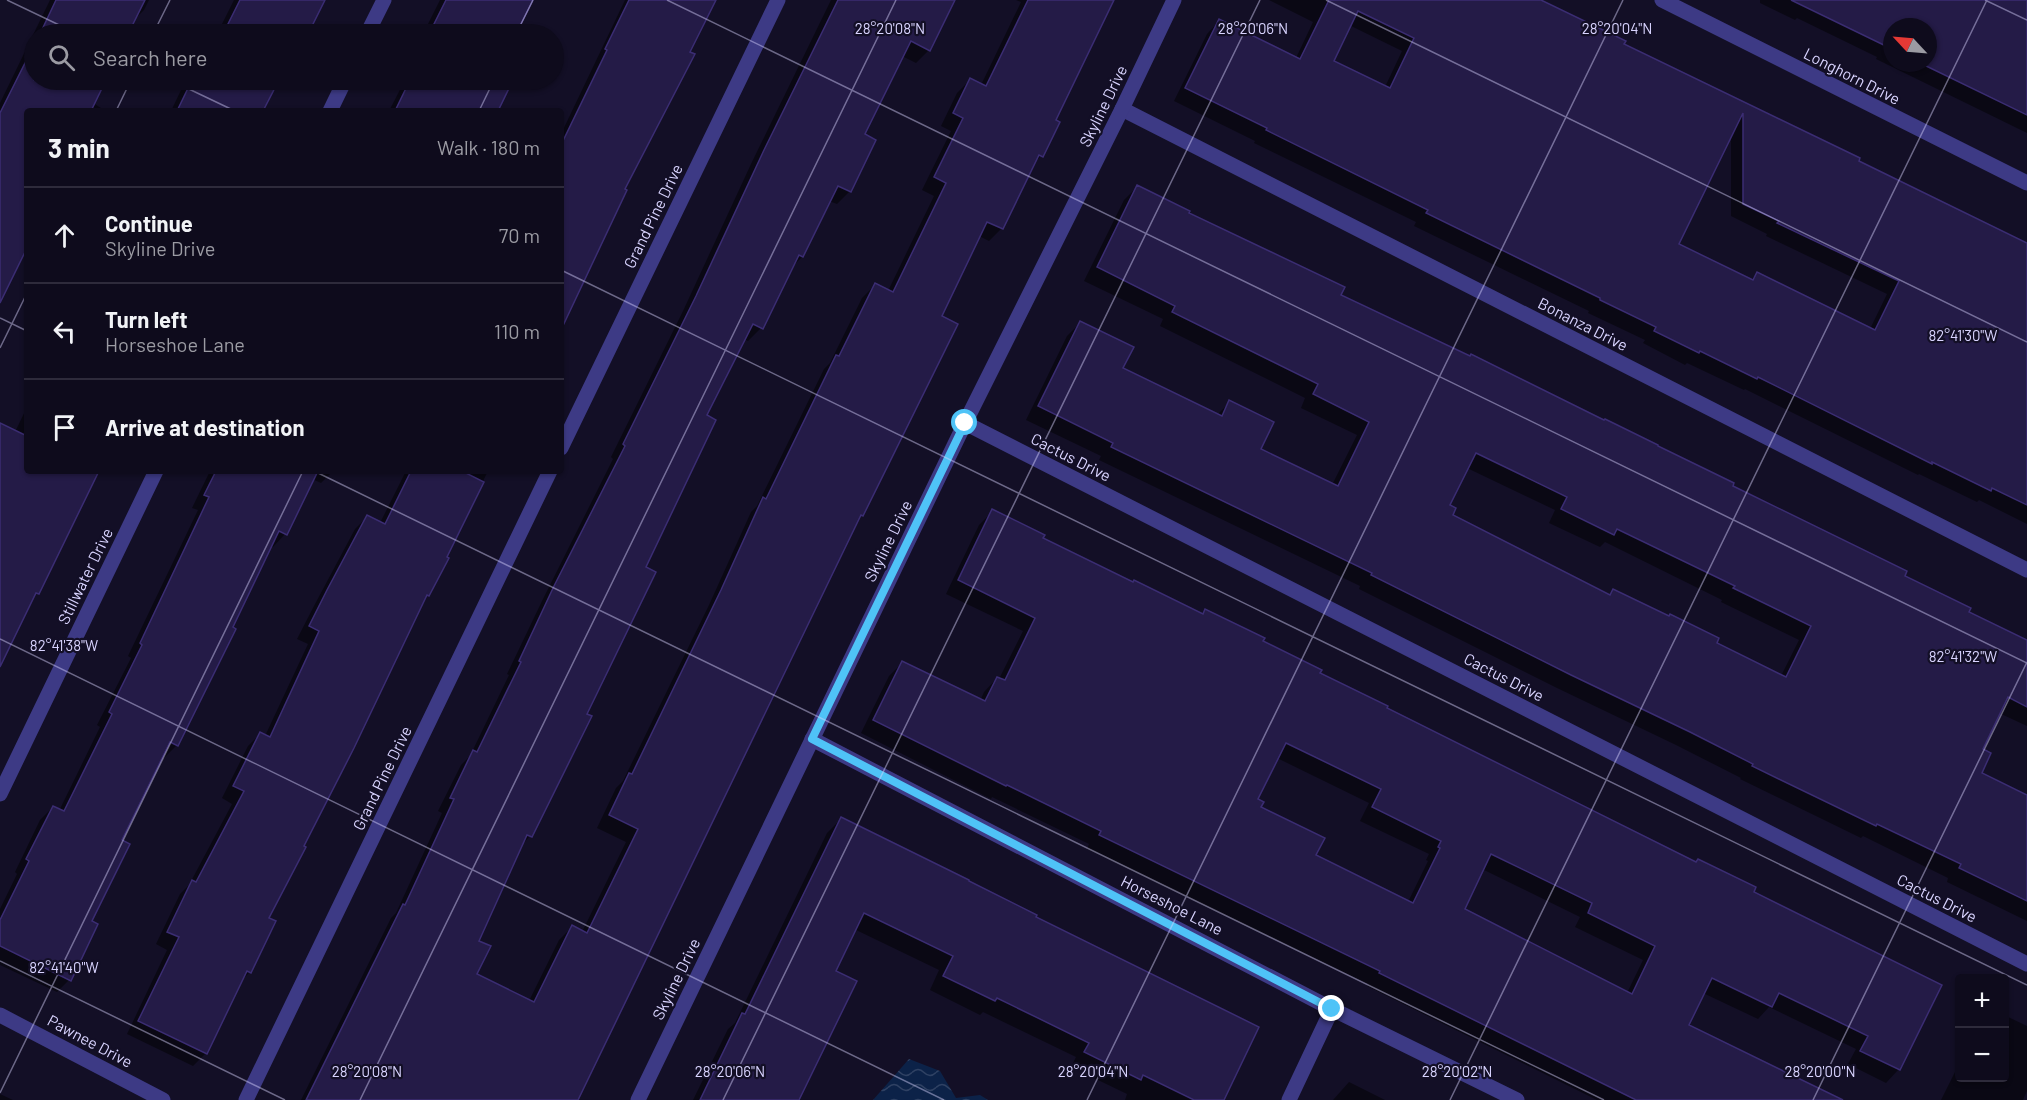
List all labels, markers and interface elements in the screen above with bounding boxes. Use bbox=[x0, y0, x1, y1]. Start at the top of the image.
north arrow bbox=[1883, 18, 1937, 72]
text: 28°20'08"N bbox=[855, 19, 925, 37]
text: 28°20'06"N bbox=[1218, 19, 1288, 37]
text: 28°20'04"N bbox=[1582, 19, 1652, 37]
search box bbox=[24, 24, 564, 90]
icon: search bbox=[45, 41, 78, 74]
street label: Longhorn Drive bbox=[1801, 43, 1904, 108]
text: Search here bbox=[93, 44, 207, 70]
street label: Skyline Drive bbox=[1075, 62, 1130, 150]
text: 3 min bbox=[48, 132, 110, 163]
text: Walk · 180 m bbox=[437, 135, 540, 159]
street label: Grand Pine Drive bbox=[619, 161, 686, 271]
text: Continue bbox=[105, 210, 193, 236]
icon: ahead bbox=[48, 219, 81, 252]
text: 70 m bbox=[499, 223, 540, 247]
text: Skyline Drive bbox=[105, 236, 216, 260]
street label: Bonanza Drive bbox=[1535, 293, 1631, 354]
text: Turn left bbox=[105, 306, 188, 332]
icon: left bbox=[48, 315, 81, 348]
text: 110 m bbox=[494, 319, 540, 343]
text: 82°41'30"W bbox=[1928, 326, 1998, 344]
text: Horseshoe Lane bbox=[105, 332, 245, 356]
route start bbox=[951, 409, 977, 435]
icon: arrive bbox=[48, 411, 81, 444]
text: Arrive at destination bbox=[105, 414, 304, 440]
street label: Cactus Drive bbox=[1028, 428, 1114, 485]
street label: Skyline Drive bbox=[860, 497, 915, 585]
street label: Stillwater Drive bbox=[53, 524, 116, 627]
text: 82°41'38"W bbox=[30, 636, 98, 654]
text: 82°41'32"W bbox=[1929, 647, 1997, 665]
street label: Cactus Drive bbox=[1461, 648, 1547, 705]
street label: Grand Pine Drive bbox=[348, 723, 415, 833]
street label: Cactus Drive bbox=[1894, 869, 1980, 926]
street label: Horseshoe Lane bbox=[1118, 871, 1226, 938]
street label: Skyline Drive bbox=[648, 935, 703, 1023]
text: 82°41'40"W bbox=[29, 958, 99, 976]
map controls bbox=[1955, 974, 2009, 1082]
button: + bbox=[1955, 974, 2009, 1028]
route end bbox=[1318, 995, 1344, 1021]
street label: Pawnee Drive bbox=[45, 1010, 136, 1071]
button: − bbox=[1955, 1028, 2009, 1082]
text: 28°20'08"N bbox=[332, 1062, 402, 1080]
text: 28°20'06"N bbox=[695, 1062, 765, 1080]
text: 28°20'04"N bbox=[1058, 1062, 1128, 1080]
text: 28°20'02"N bbox=[1422, 1062, 1492, 1080]
text: 28°20'00"N bbox=[1784, 1062, 1856, 1080]

